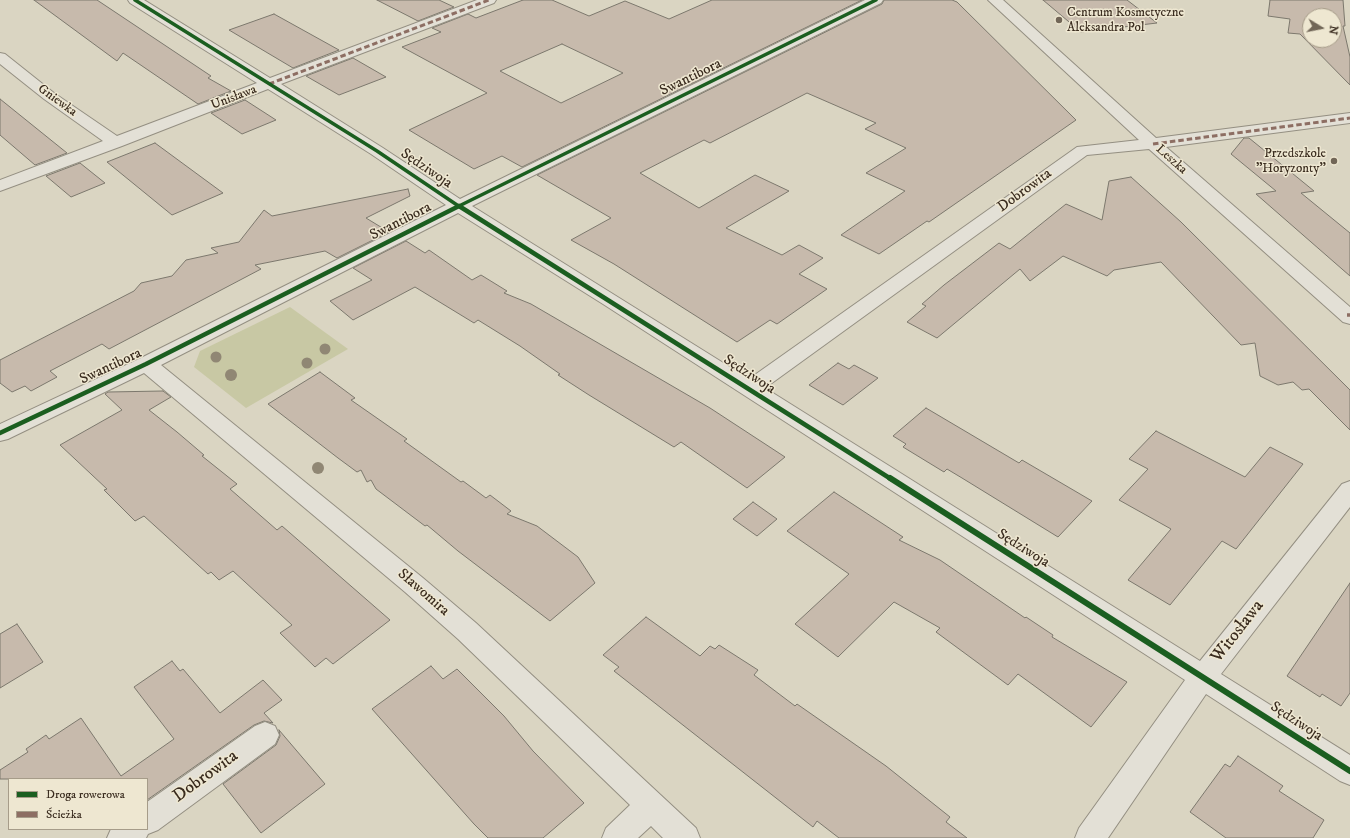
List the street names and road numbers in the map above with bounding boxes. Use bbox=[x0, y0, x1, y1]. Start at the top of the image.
street label: Swantibora bbox=[657, 55, 725, 101]
street label: Gniewka bbox=[34, 82, 80, 120]
street label: Unisława bbox=[209, 82, 259, 114]
street label: Leszka bbox=[1152, 142, 1190, 178]
street label: Sędziwoja bbox=[397, 145, 455, 193]
street label: Dobrowita bbox=[994, 165, 1056, 217]
street label: Swantibora bbox=[367, 199, 435, 245]
street label: Swantibora bbox=[77, 345, 145, 389]
street label: Sędziwoja bbox=[719, 351, 779, 399]
street label: Sędziwoja bbox=[993, 526, 1053, 572]
street label: Sławomira bbox=[393, 566, 453, 620]
street label: Witosława bbox=[1207, 596, 1269, 668]
street label: Sędziwoja bbox=[1266, 698, 1326, 746]
street label: Dobrowita bbox=[169, 746, 243, 808]

